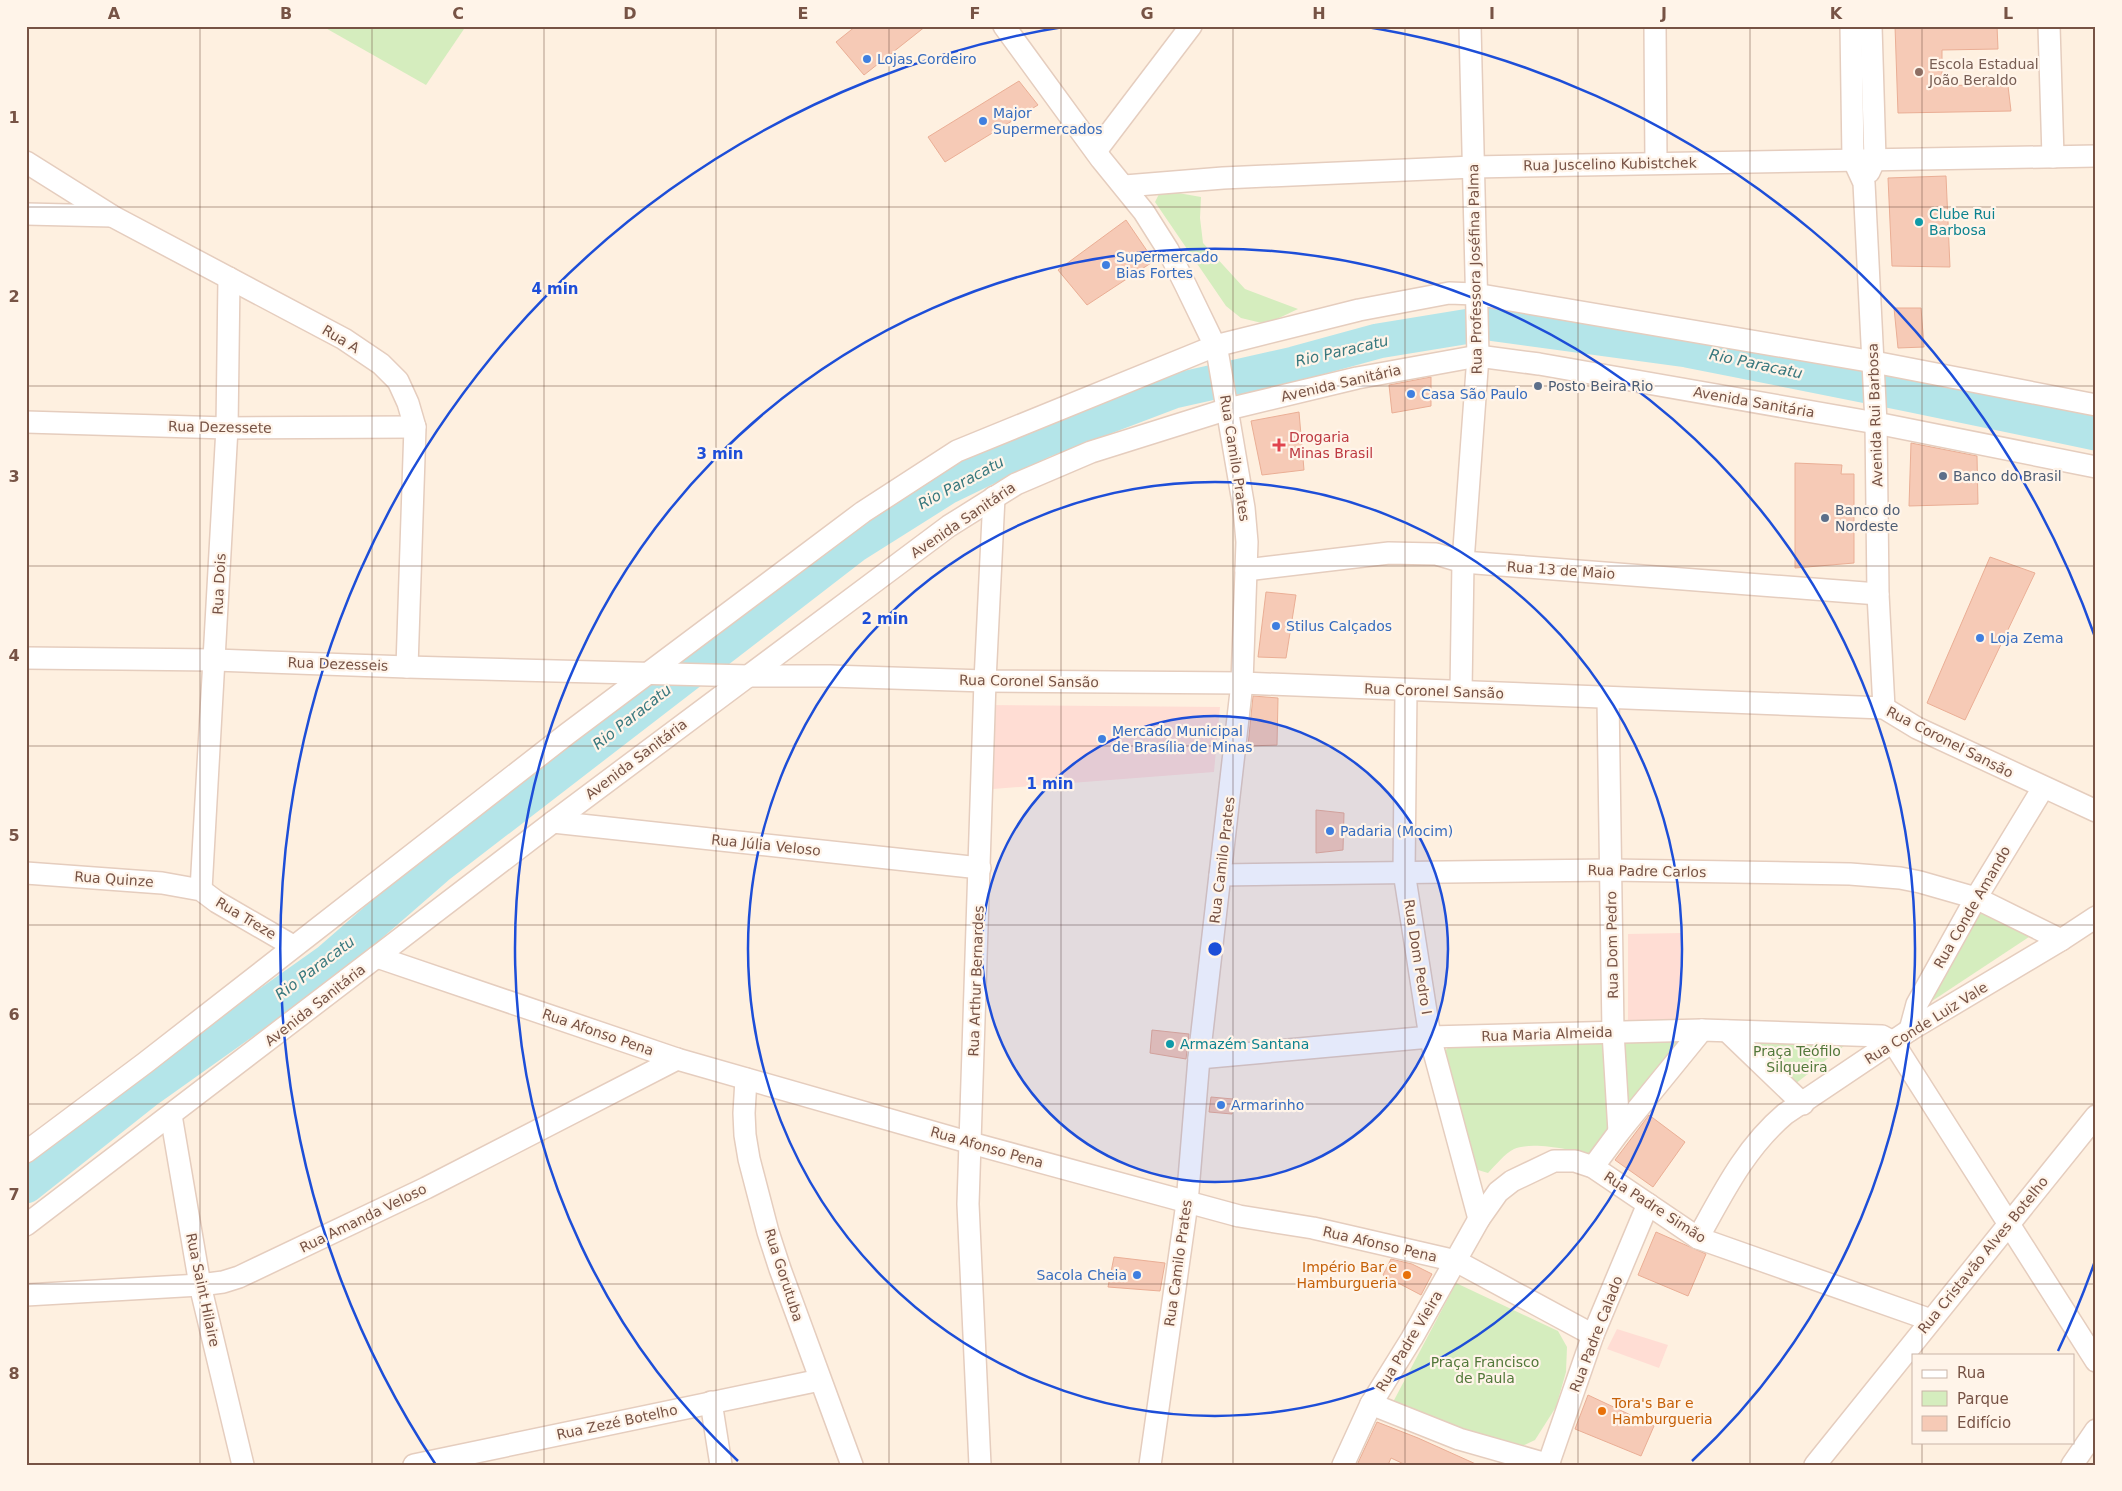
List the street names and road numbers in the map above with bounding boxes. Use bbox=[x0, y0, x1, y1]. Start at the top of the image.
street label: Rua Juscelino Kubistchek bbox=[1523, 154, 1698, 174]
street label: Rua Professora Joséfina Palma bbox=[1465, 164, 1485, 374]
street label: Rua A bbox=[319, 322, 363, 357]
street label: Avenida Rui Barbosa bbox=[1864, 343, 1886, 487]
street label: Avenida Sanitária bbox=[1279, 361, 1403, 405]
street label: Avenida Sanitária bbox=[1692, 383, 1816, 421]
street label: Rua Camilo Prates bbox=[1217, 394, 1253, 522]
street label: Rua Dezessete bbox=[168, 418, 272, 436]
street label: Avenida Sanitária bbox=[908, 479, 1018, 561]
street label: Rua Dois bbox=[209, 553, 229, 615]
street label: Rua 13 de Maio bbox=[1506, 558, 1616, 582]
street label: Rua Dezesseis bbox=[287, 654, 389, 674]
street label: Rua Coronel Sansão bbox=[959, 672, 1099, 690]
street label: Rua Coronel Sansão bbox=[1364, 681, 1504, 701]
street label: Rua Coronel Sansão bbox=[1884, 703, 2016, 781]
street label: Avenida Sanitária bbox=[582, 716, 690, 802]
street label: Rua Camilo Prates bbox=[1206, 796, 1238, 924]
street label: Rua Júlia Veloso bbox=[710, 831, 822, 859]
street label: Rua Conde Amando bbox=[1930, 843, 2014, 971]
street label: Rua Padre Carlos bbox=[1588, 862, 1706, 880]
street label: Rua Quinze bbox=[74, 868, 154, 890]
street label: Rua Dom Pedro bbox=[1603, 891, 1621, 999]
street label: Rua Treze bbox=[213, 894, 279, 942]
street label: Rua Dom Pedro I bbox=[1401, 898, 1435, 1016]
street label: Rua Arthur Bernardes bbox=[965, 905, 987, 1057]
street label: Avenida Sanitária bbox=[262, 961, 368, 1049]
street label: Rua Conde Luiz Vale bbox=[1862, 979, 1990, 1067]
street label: Rua Afonso Pena bbox=[540, 1005, 656, 1059]
street label: Rua Maria Almeida bbox=[1481, 1024, 1613, 1044]
street label: Rua Afonso Pena bbox=[929, 1123, 1045, 1171]
street label: Rua Padre Simão bbox=[1601, 1168, 1709, 1246]
street label: Rua Cristavão Alves Botelho bbox=[1915, 1173, 2051, 1337]
street label: Rua Amanda Veloso bbox=[297, 1180, 429, 1256]
street label: Rua Camilo Prates bbox=[1161, 1199, 1195, 1327]
street label: Rua Afonso Pena bbox=[1321, 1223, 1439, 1265]
street label: Rua Gorutuba bbox=[761, 1226, 807, 1324]
street label: Rua Saint Hilaire bbox=[183, 1232, 223, 1348]
street label: Rua Padre Calado bbox=[1566, 1274, 1626, 1394]
street label: Rua Padre Vieira bbox=[1373, 1288, 1445, 1394]
street label: Rua Zezé Botelho bbox=[555, 1401, 679, 1443]

